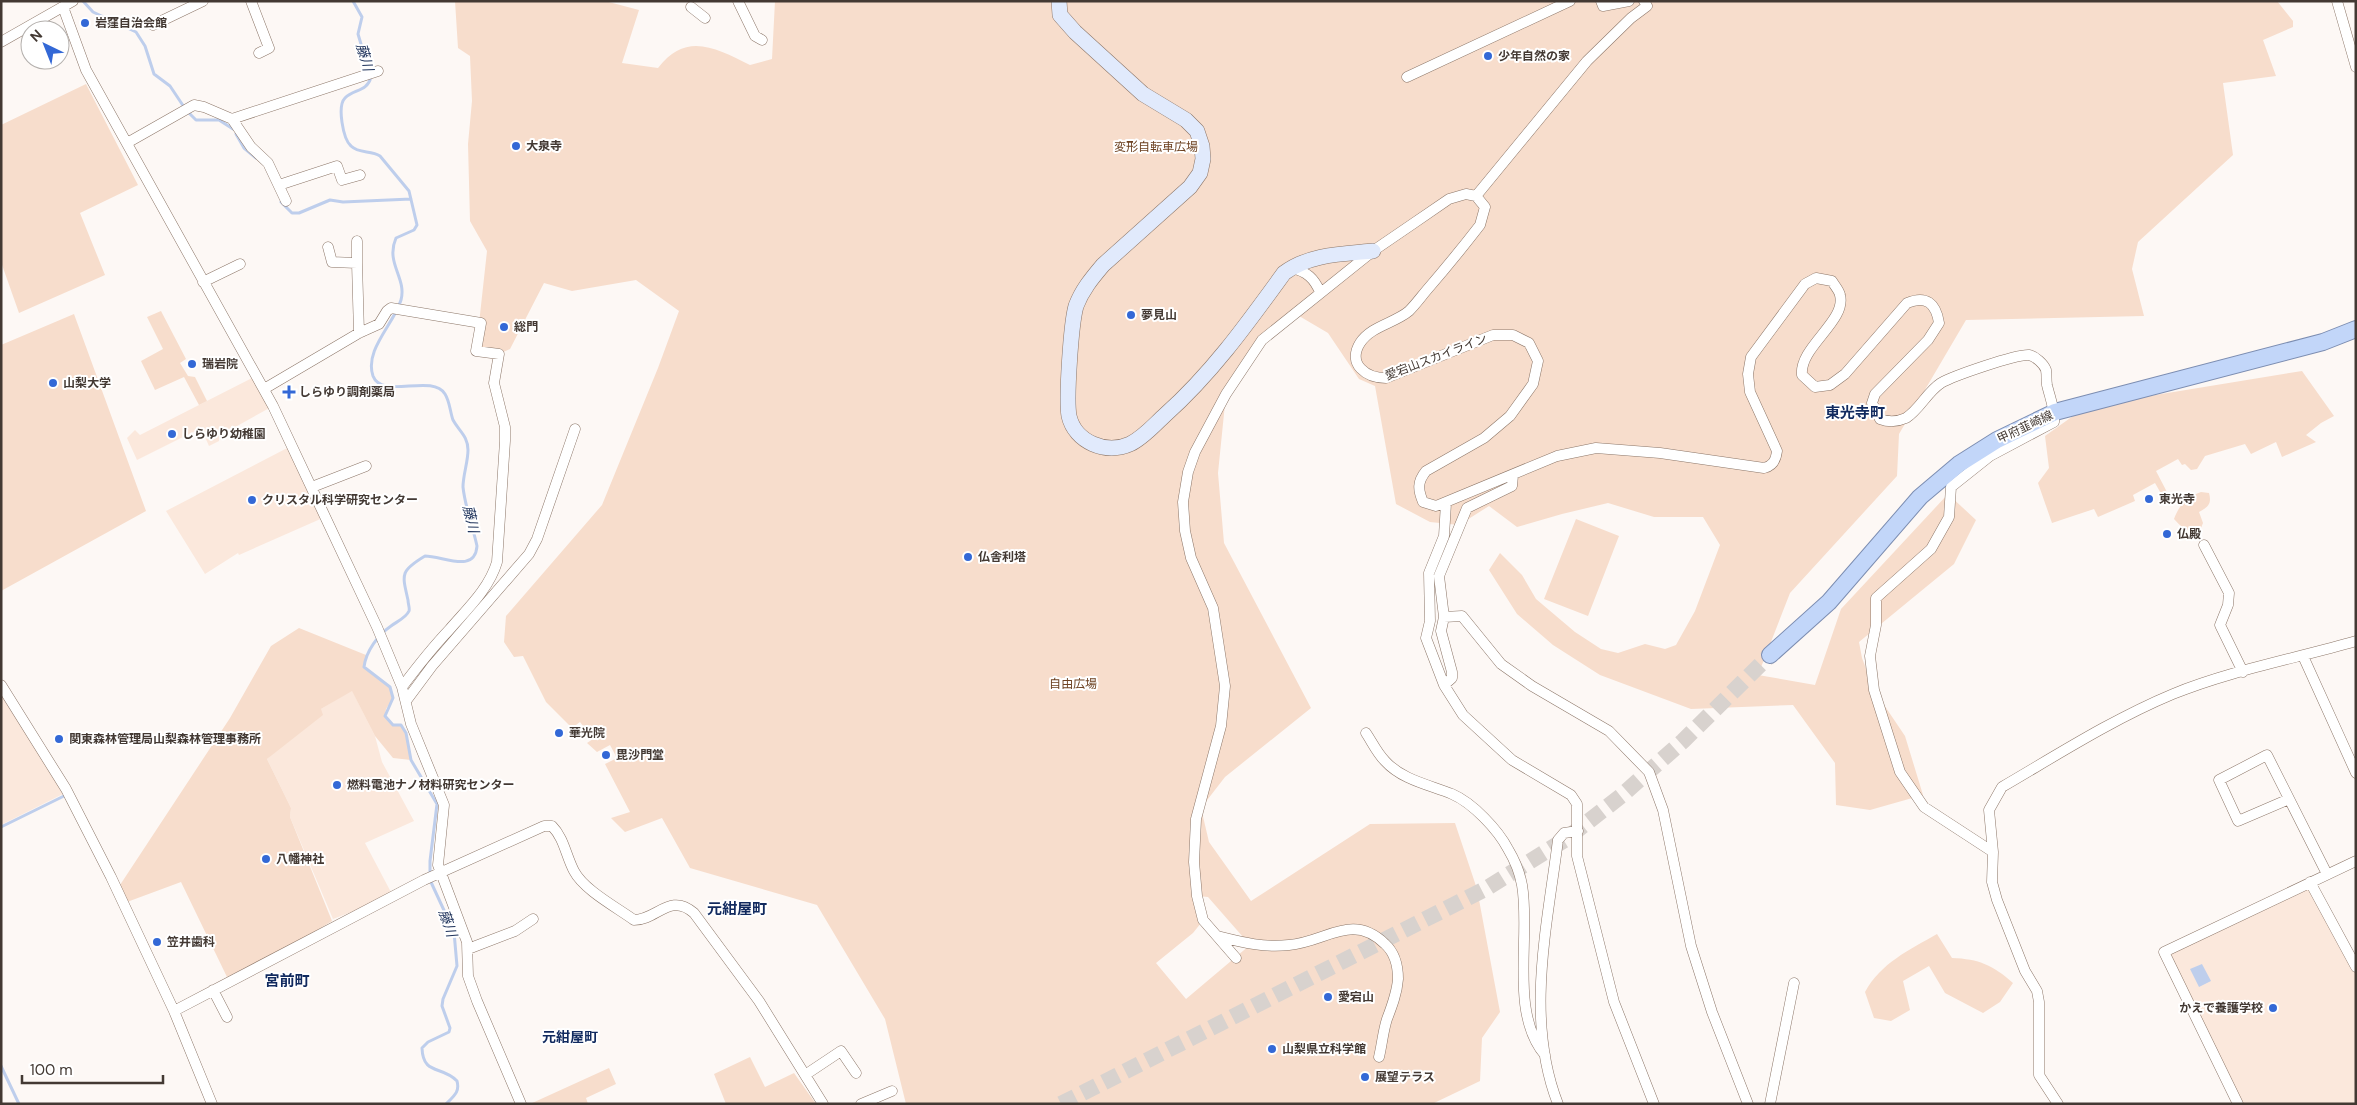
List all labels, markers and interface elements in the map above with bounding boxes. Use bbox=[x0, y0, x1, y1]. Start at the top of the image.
place label: 岩窪自治会館 bbox=[95, 15, 167, 31]
marker: 岩窪自治会館 bbox=[79, 17, 91, 29]
north arrow bbox=[20, 20, 70, 70]
text: N bbox=[26, 25, 46, 46]
water label: 藤川 bbox=[352, 41, 378, 75]
place label: 少年自然の家 bbox=[1498, 48, 1570, 64]
marker: 少年自然の家 bbox=[1482, 50, 1494, 62]
place label: 大泉寺 bbox=[526, 138, 562, 154]
park label: 変形自転車広場 bbox=[1114, 139, 1198, 155]
marker: 大泉寺 bbox=[510, 140, 522, 152]
place label: 夢見山 bbox=[1141, 307, 1177, 323]
marker: 夢見山 bbox=[1125, 309, 1137, 321]
place label: 総門 bbox=[514, 319, 538, 335]
marker: 総門 bbox=[498, 321, 510, 333]
street label: 愛宕山スカイライン bbox=[1383, 330, 1489, 384]
place label: 瑞岩院 bbox=[202, 356, 238, 372]
marker: 瑞岩院 bbox=[186, 358, 198, 370]
place label: 山梨大学 bbox=[63, 375, 111, 391]
marker: 山梨大学 bbox=[47, 377, 59, 389]
place label: しらゆり調剤薬局 bbox=[299, 384, 395, 400]
marker: しらゆり調剤薬局 bbox=[283, 386, 295, 398]
district label: 東光寺町 bbox=[1825, 403, 1885, 423]
street label: 甲府韮崎線 bbox=[1994, 407, 2056, 447]
place label: しらゆり幼稚園 bbox=[182, 426, 266, 442]
marker: しらゆり幼稚園 bbox=[166, 428, 178, 440]
place label: 東光寺 bbox=[2159, 491, 2195, 507]
place label: クリスタル科学研究センター bbox=[262, 492, 418, 508]
marker: 東光寺 bbox=[2143, 493, 2155, 505]
marker: クリスタル科学研究センター bbox=[246, 494, 258, 506]
water label: 藤川 bbox=[459, 503, 483, 537]
place label: 仏殿 bbox=[2177, 526, 2201, 542]
marker: 仏殿 bbox=[2161, 528, 2173, 540]
place label: 仏舎利塔 bbox=[978, 549, 1026, 565]
marker: 仏舎利塔 bbox=[962, 551, 974, 563]
park label: 自由広場 bbox=[1049, 676, 1097, 692]
place label: 華光院 bbox=[569, 725, 605, 741]
marker: 華光院 bbox=[553, 727, 565, 739]
place label: 関東森林管理局山梨森林管理事務所 bbox=[69, 731, 261, 747]
marker: 関東森林管理局山梨森林管理事務所 bbox=[53, 733, 65, 745]
place label: 毘沙門堂 bbox=[616, 747, 664, 763]
marker: 毘沙門堂 bbox=[600, 749, 612, 761]
place label: 燃料電池ナノ材料研究センター bbox=[347, 777, 514, 793]
marker: 燃料電池ナノ材料研究センター bbox=[331, 779, 343, 791]
place label: 八幡神社 bbox=[276, 851, 324, 867]
marker: 八幡神社 bbox=[260, 853, 272, 865]
district label: 元紺屋町 bbox=[707, 899, 767, 919]
water label: 藤川 bbox=[435, 907, 462, 941]
place label: 笠井歯科 bbox=[166, 934, 215, 950]
marker: 笠井歯科 bbox=[151, 936, 163, 948]
district label: 宮前町 bbox=[264, 971, 310, 991]
place label: 愛宕山 bbox=[1338, 989, 1374, 1005]
marker: 愛宕山 bbox=[1322, 991, 1334, 1003]
place label: かえで養護学校 bbox=[2179, 1000, 2263, 1016]
marker: かえで養護学校 bbox=[2267, 1002, 2279, 1014]
district label: 元紺屋町 bbox=[542, 1028, 598, 1046]
place label: 山梨県立科学館 bbox=[1282, 1041, 1366, 1057]
marker: 山梨県立科学館 bbox=[1266, 1043, 1278, 1055]
scale bar bbox=[22, 1052, 164, 1084]
text: 100 m bbox=[30, 1060, 73, 1080]
place label: 展望テラス bbox=[1375, 1069, 1435, 1085]
marker: 展望テラス bbox=[1359, 1071, 1371, 1083]

